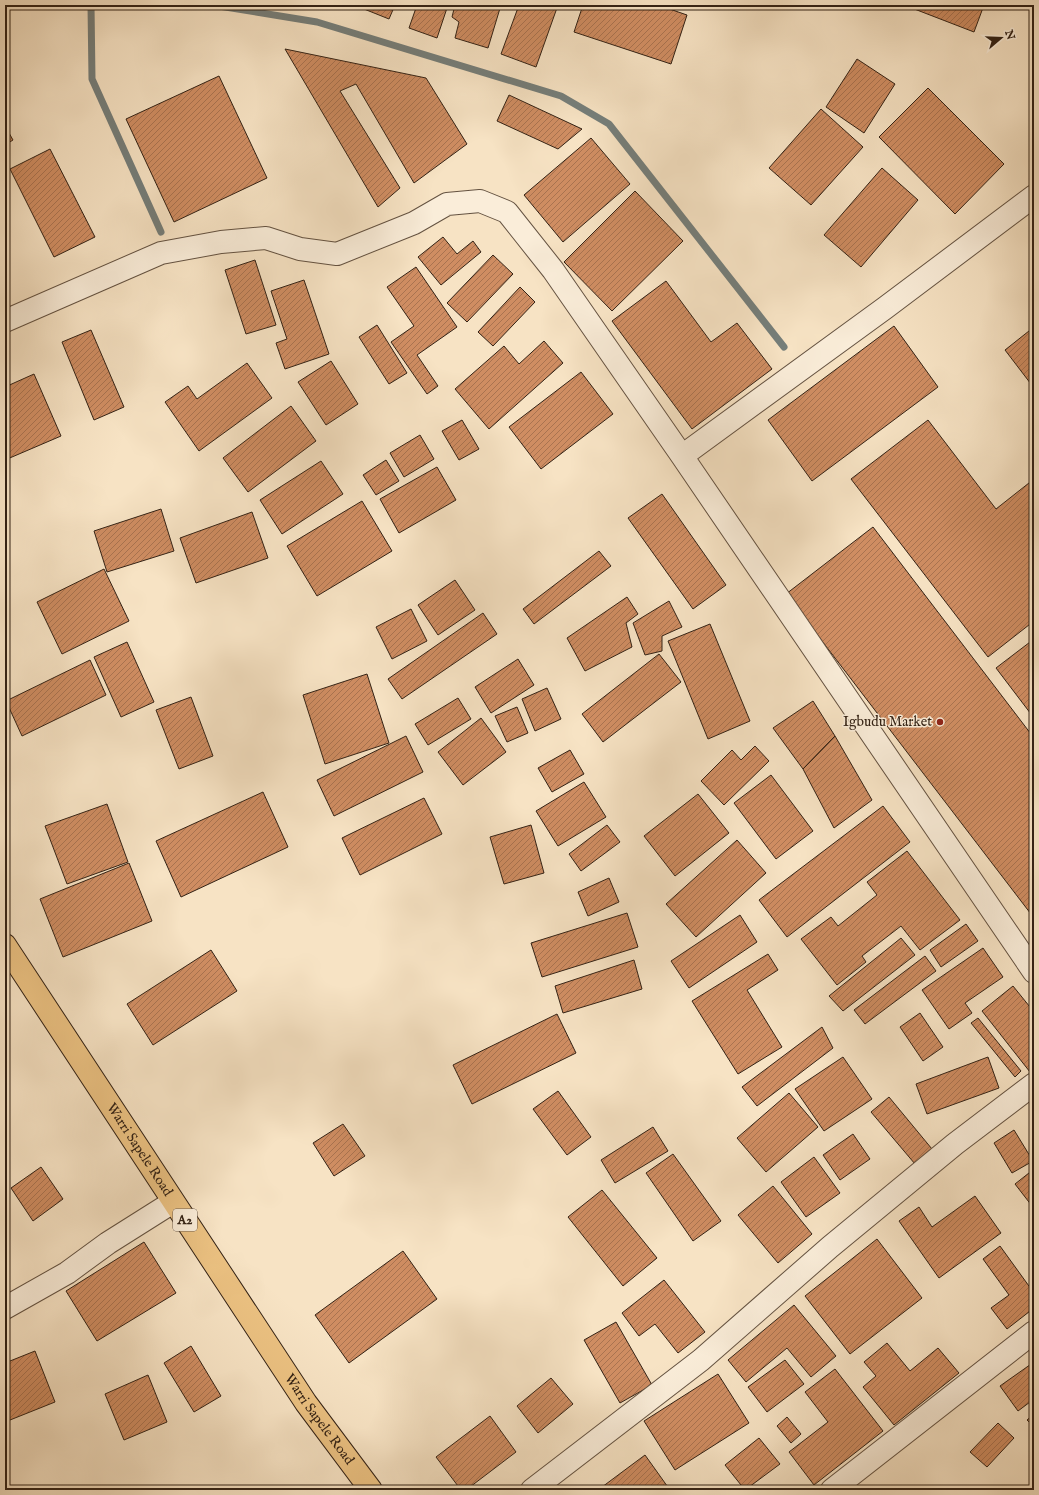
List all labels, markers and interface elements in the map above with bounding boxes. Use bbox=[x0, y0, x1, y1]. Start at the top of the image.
north arrow bbox=[981, 18, 1021, 58]
text: N bbox=[1001, 27, 1018, 42]
place label: Igbudu Market bbox=[843, 713, 932, 731]
marker: Igbudu Market bbox=[935, 717, 945, 727]
street label: Warri Sapele Road bbox=[102, 1100, 177, 1200]
road number: A2 bbox=[173, 1209, 197, 1231]
street label: Warri Sapele Road bbox=[280, 1370, 358, 1469]

